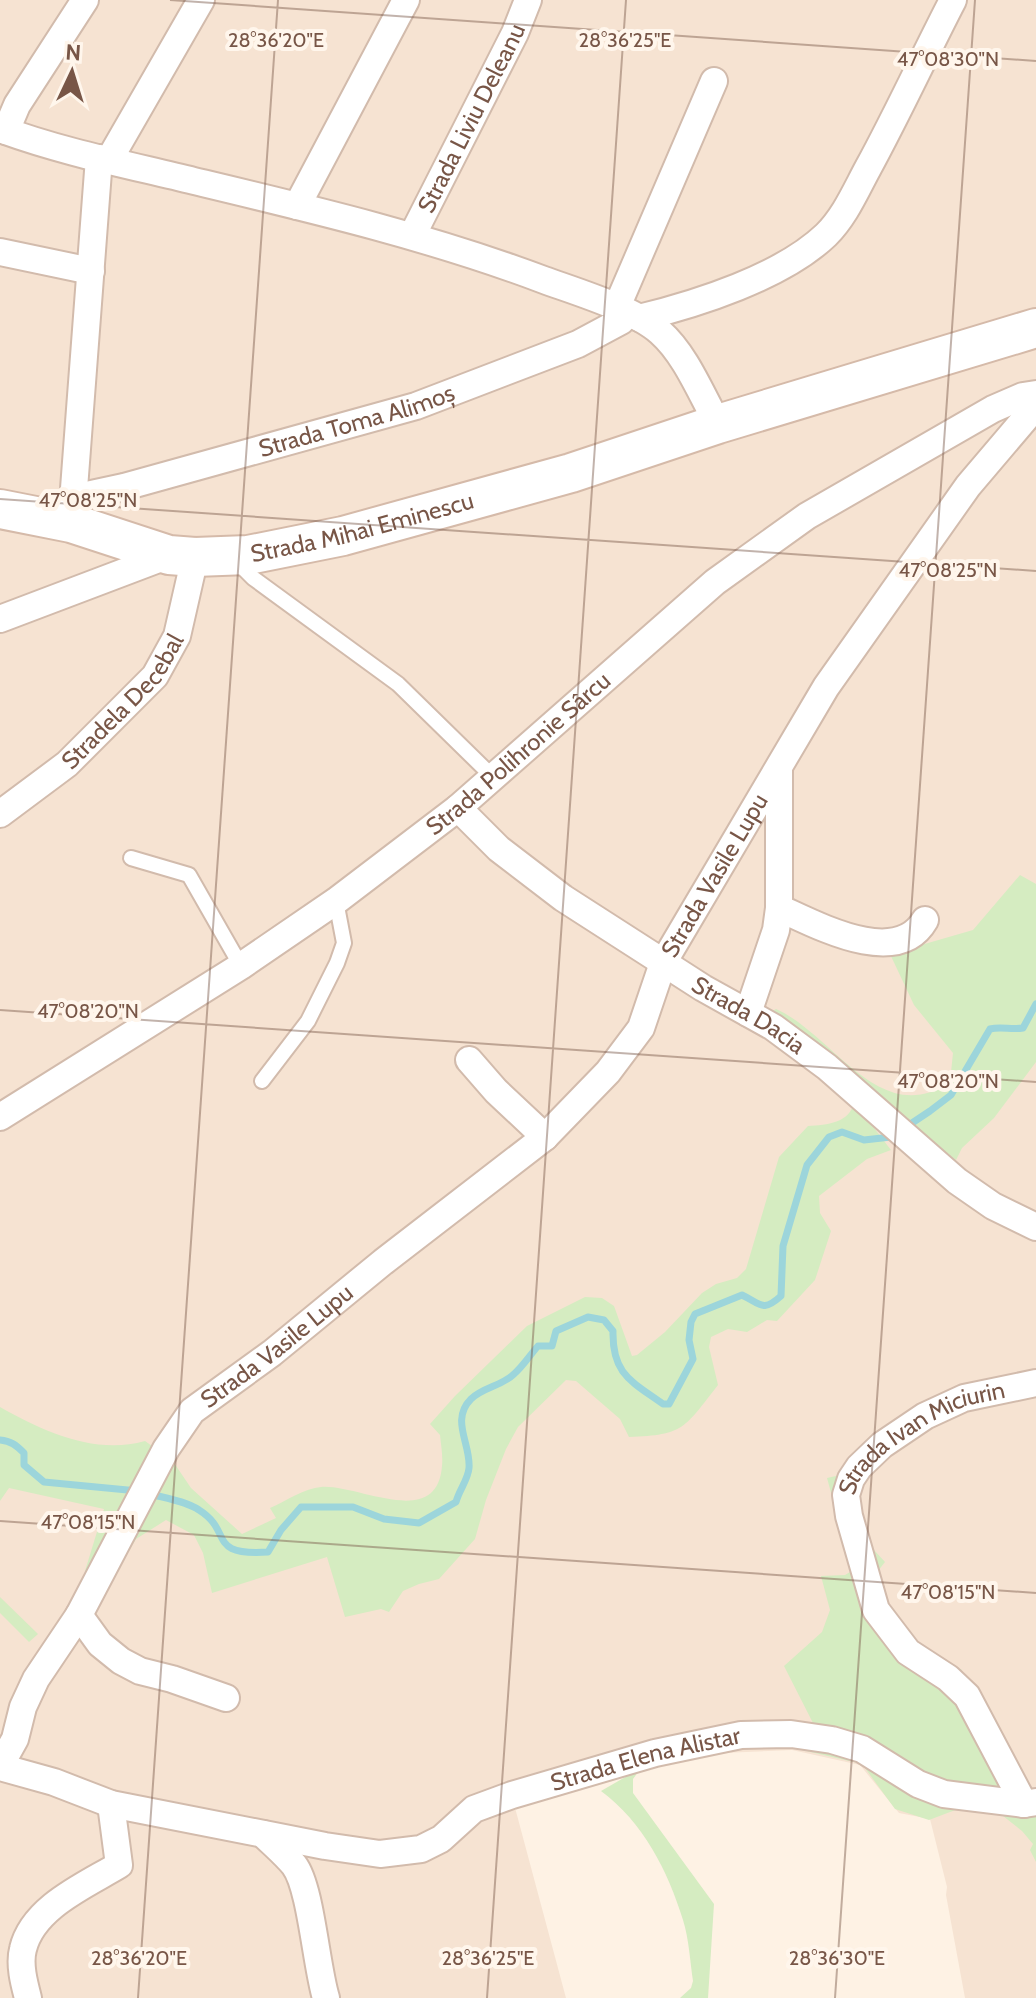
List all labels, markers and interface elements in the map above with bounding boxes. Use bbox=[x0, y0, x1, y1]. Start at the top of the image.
street label: Strada Liviu Deleanu bbox=[411, 20, 531, 217]
text: 28°36'20"E bbox=[228, 28, 324, 52]
text: 28°36'25"E bbox=[579, 28, 671, 52]
north arrow bbox=[32, 32, 112, 112]
text: N bbox=[65, 39, 82, 67]
text: 47°08'30"N bbox=[897, 47, 999, 71]
street label: Strada Toma Alimoș bbox=[255, 378, 459, 463]
street label: Strada Mihai Eminescu bbox=[248, 486, 477, 568]
text: 47°08'25"N bbox=[39, 488, 137, 512]
text: 47°08'25"N bbox=[899, 558, 997, 582]
street label: Stradela Decebal bbox=[55, 628, 190, 775]
street label: Strada Polihronie Sârcu bbox=[420, 666, 616, 841]
street label: Strada Vasile Lupu bbox=[655, 788, 774, 962]
street label: Strada Dacia bbox=[686, 970, 812, 1060]
text: 47°08'20"N bbox=[37, 999, 139, 1023]
text: 47°08'20"N bbox=[897, 1069, 999, 1093]
street label: Strada Vasile Lupu bbox=[195, 1278, 358, 1414]
street label: Strada Ivan Miciurin bbox=[832, 1375, 1007, 1498]
text: 47°08'15"N bbox=[41, 1510, 135, 1534]
text: 47°08'15"N bbox=[901, 1580, 995, 1604]
street label: Strada Elena Alistar bbox=[547, 1720, 743, 1797]
text: 28°36'20"E bbox=[91, 1946, 187, 1970]
text: 28°36'25"E bbox=[442, 1946, 534, 1970]
text: 28°36'30"E bbox=[789, 1946, 885, 1970]

